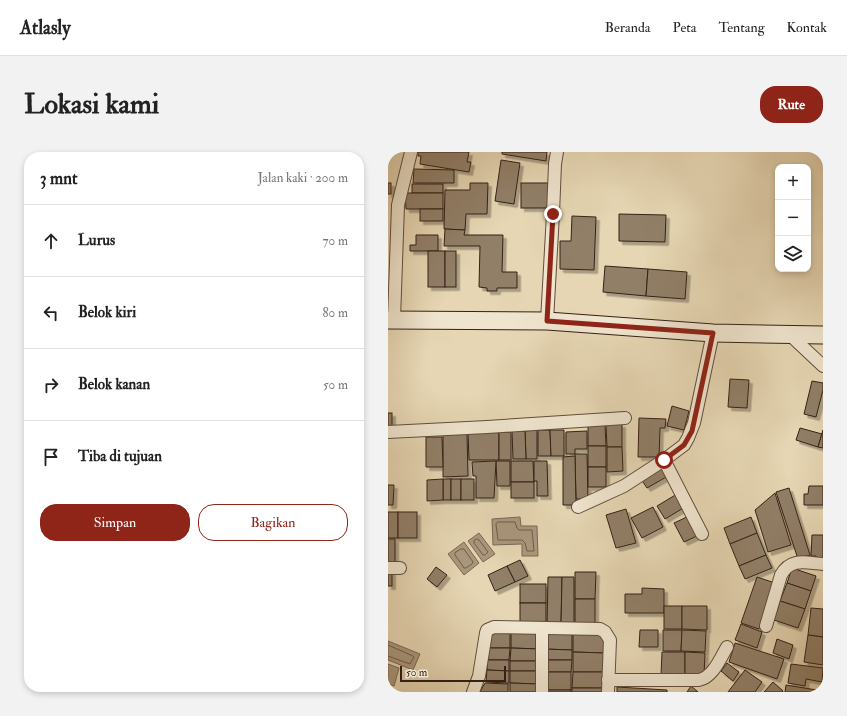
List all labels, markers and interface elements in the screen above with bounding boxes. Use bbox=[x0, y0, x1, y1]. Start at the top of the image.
text: Atlasly bbox=[20, 16, 71, 40]
text: Beranda bbox=[605, 19, 651, 36]
text: Peta bbox=[673, 19, 697, 36]
text: Tentang bbox=[719, 19, 765, 36]
text: Kontak bbox=[787, 19, 827, 36]
button: Rute bbox=[760, 86, 823, 123]
text: Lokasi kami bbox=[24, 87, 159, 122]
map controls bbox=[775, 164, 811, 272]
button: + bbox=[775, 164, 811, 200]
text: 3 mnt bbox=[40, 168, 77, 189]
text: Jalan kaki · 200 m bbox=[258, 170, 348, 186]
button: − bbox=[775, 200, 811, 236]
route end bbox=[544, 205, 562, 223]
icon: ahead bbox=[40, 230, 62, 252]
text: Lurus bbox=[78, 231, 115, 250]
text: 70 m bbox=[323, 233, 348, 249]
button: layers bbox=[775, 236, 811, 272]
icon: left bbox=[40, 302, 62, 324]
text: Belok kiri bbox=[78, 303, 136, 322]
text: 80 m bbox=[322, 305, 348, 321]
icon: right bbox=[40, 374, 62, 396]
text: Belok kanan bbox=[78, 375, 150, 394]
text: 50 m bbox=[323, 377, 348, 393]
icon: arrive bbox=[40, 446, 62, 468]
text: Tiba di tujuan bbox=[78, 447, 162, 466]
route start bbox=[655, 451, 673, 469]
button: Simpan bbox=[40, 504, 190, 541]
button: Bagikan bbox=[198, 504, 348, 541]
scale bar bbox=[400, 664, 506, 683]
text: 50 m bbox=[406, 666, 427, 679]

